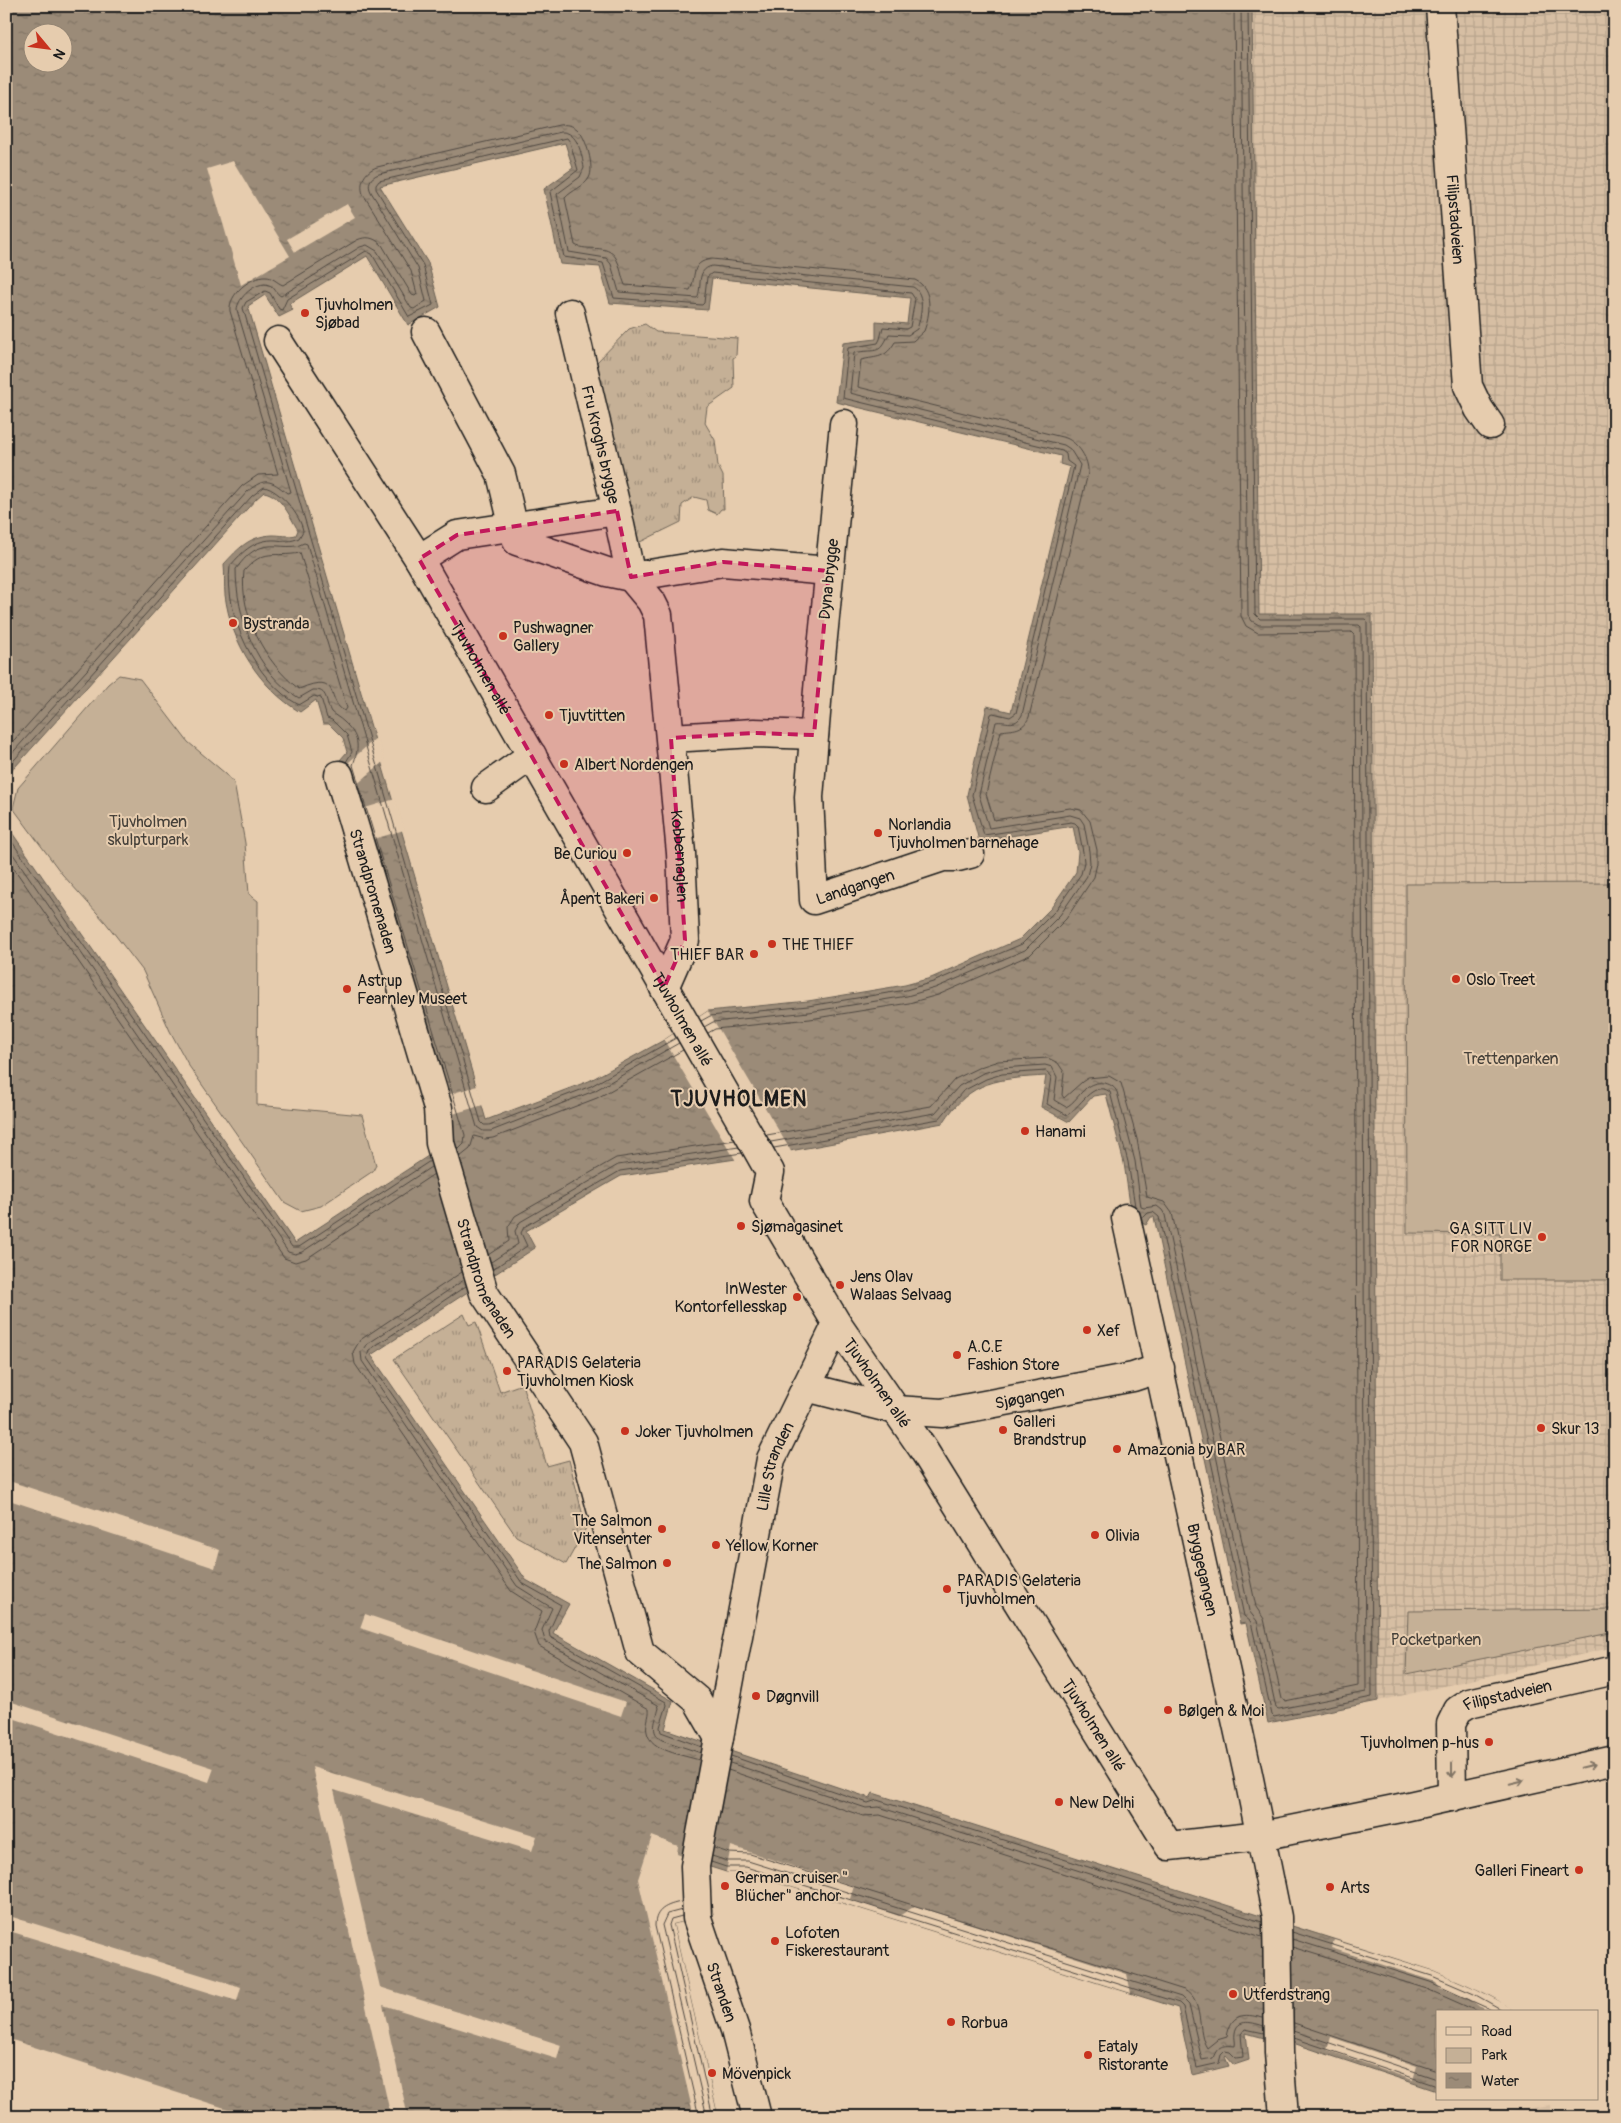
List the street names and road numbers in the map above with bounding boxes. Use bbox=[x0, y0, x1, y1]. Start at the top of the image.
street label: Filipstadveien bbox=[1441, 174, 1468, 265]
street label: Fru Kroghs brygge bbox=[576, 383, 624, 506]
street label: Dyna brygge bbox=[815, 538, 843, 621]
street label: Tjuvholmen allé bbox=[446, 618, 515, 719]
street label: Kobbernaglen bbox=[666, 809, 692, 903]
street label: Strandpromenaden bbox=[344, 826, 401, 956]
street label: Landgangen bbox=[813, 865, 897, 910]
street label: Tjuvholmen allé bbox=[647, 969, 717, 1070]
street label: Strandpromenaden bbox=[452, 1216, 520, 1342]
street label: Tjuvholmen allé bbox=[839, 1334, 915, 1432]
street label: Sjøgangen bbox=[993, 1381, 1066, 1414]
street label: Lille Stranden bbox=[752, 1419, 799, 1513]
street label: Bryggegangen bbox=[1182, 1522, 1222, 1618]
street label: Tjuvholmen allé bbox=[1057, 1675, 1129, 1776]
street label: Filipstadveien bbox=[1459, 1676, 1554, 1715]
street label: Stranden bbox=[701, 1960, 741, 2025]

